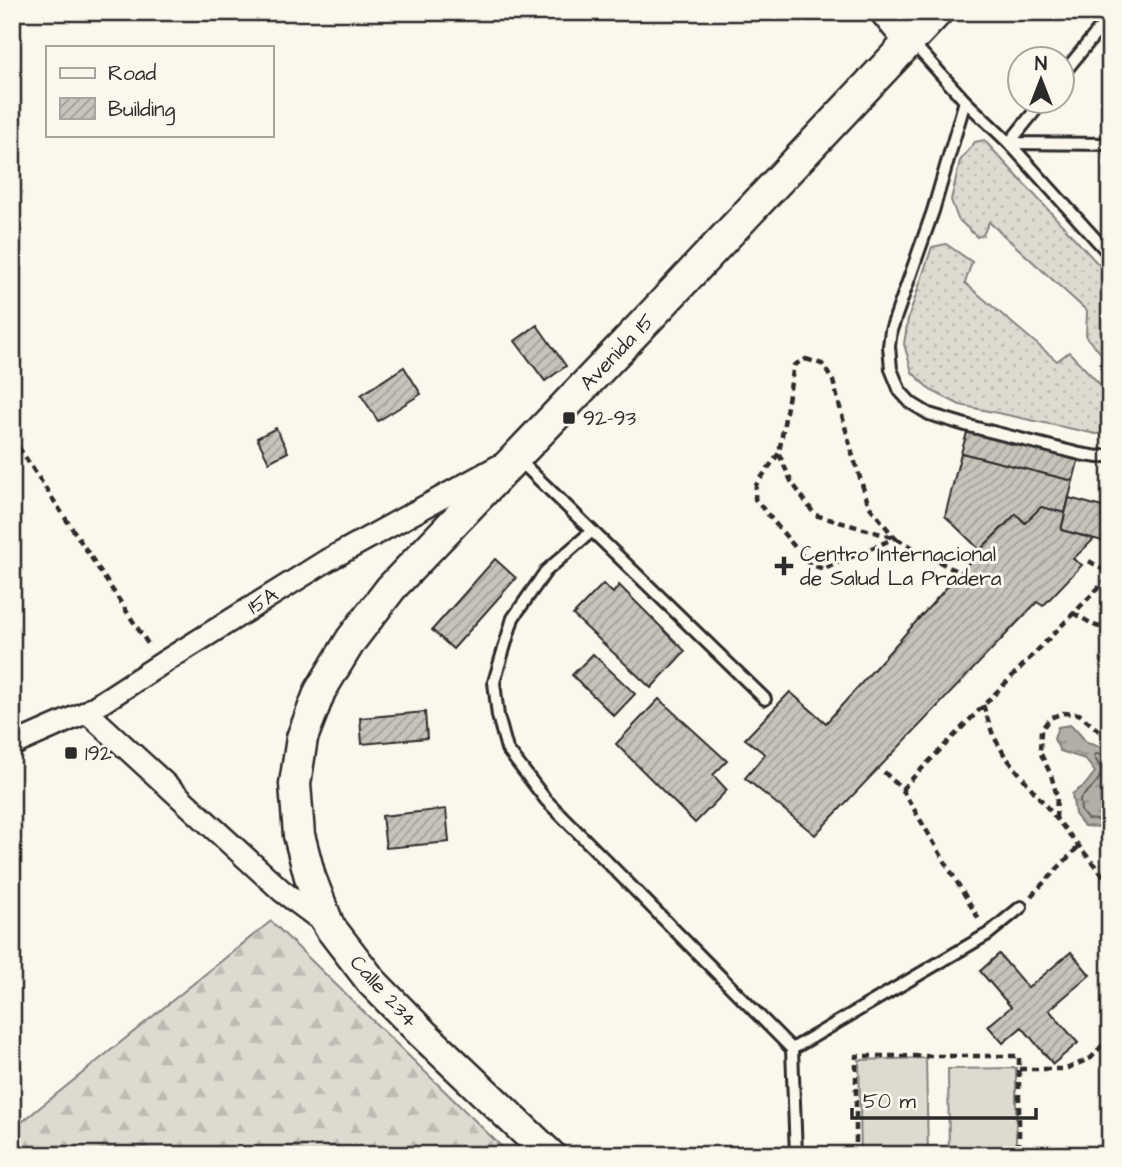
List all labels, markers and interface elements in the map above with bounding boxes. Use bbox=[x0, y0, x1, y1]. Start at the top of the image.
legend bbox=[46, 46, 273, 136]
north arrow bbox=[1006, 46, 1076, 116]
text: N bbox=[1035, 51, 1047, 78]
text: Road bbox=[108, 59, 156, 88]
text: Building bbox=[108, 95, 176, 126]
street label: Avenida 15 bbox=[573, 307, 661, 397]
place label: 92-93 bbox=[583, 404, 636, 433]
marker: 92-93 bbox=[561, 410, 577, 426]
place label: Centro Internacional de Salud La Pradera bbox=[800, 540, 1002, 593]
marker: Centro Internacional de Salud La Pradera bbox=[774, 556, 794, 576]
street label: 15A bbox=[242, 580, 284, 621]
place label: 192 bbox=[85, 739, 112, 768]
marker: 192 bbox=[63, 745, 79, 761]
street label: Calle 234 bbox=[343, 949, 424, 1034]
scale bar bbox=[852, 1076, 1036, 1120]
text: 50 m bbox=[863, 1087, 917, 1116]

